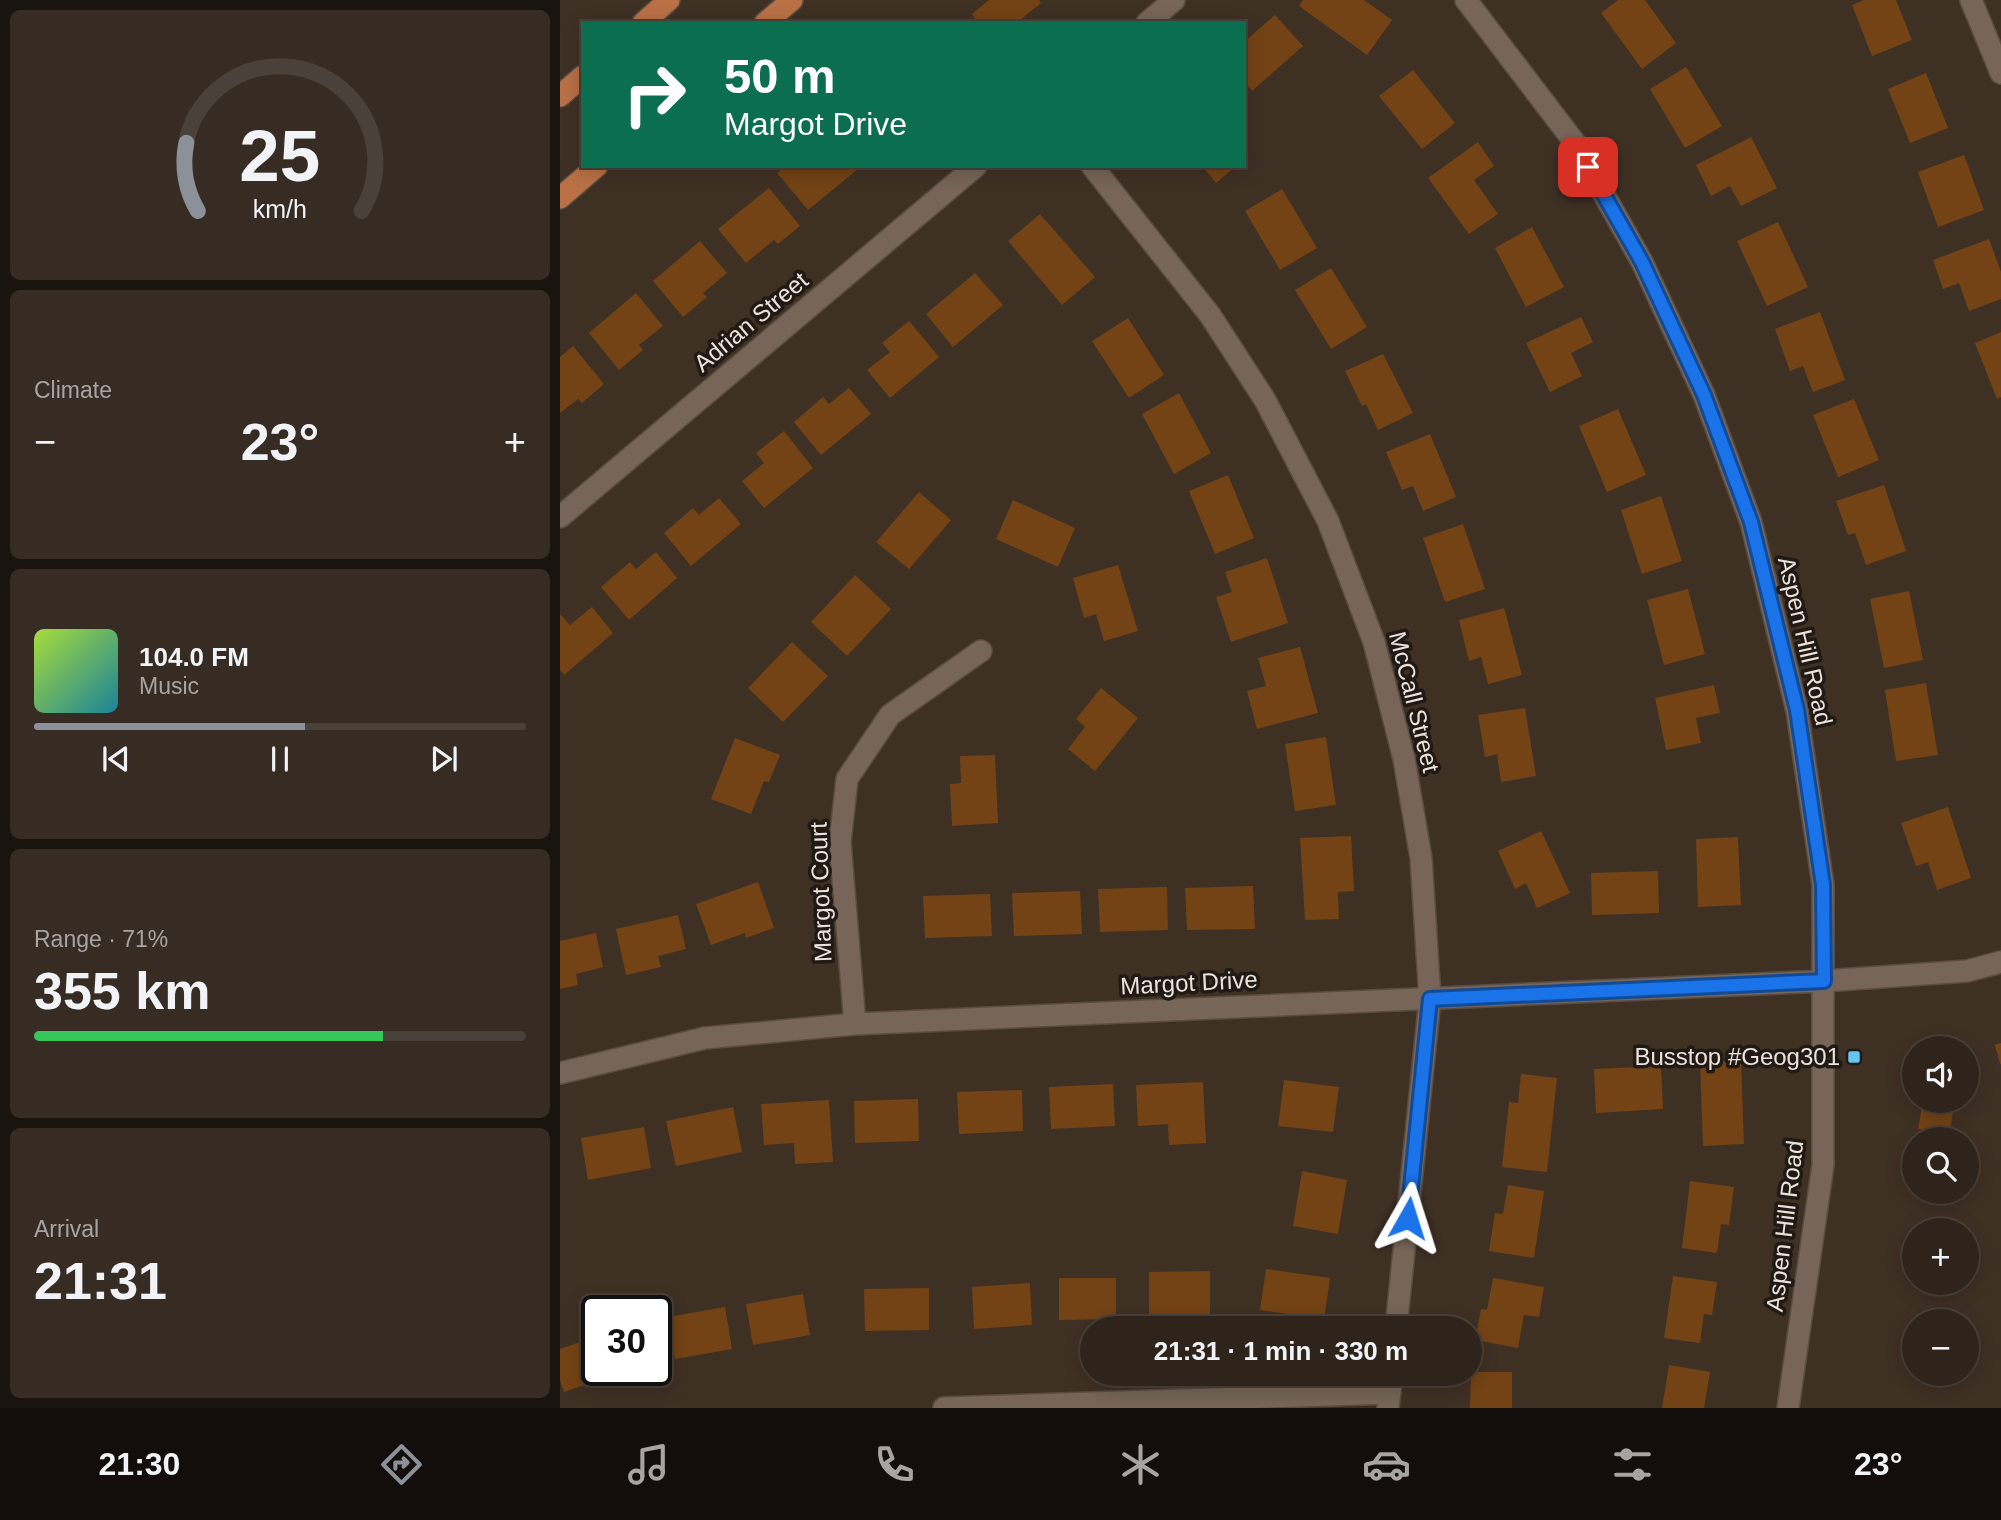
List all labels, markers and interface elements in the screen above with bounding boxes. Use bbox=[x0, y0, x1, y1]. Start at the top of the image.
icon: right bbox=[609, 49, 700, 140]
text: 50 m bbox=[724, 49, 836, 103]
text: Margot Drive bbox=[724, 106, 907, 142]
text: 25 bbox=[240, 115, 320, 196]
pin bbox=[1558, 137, 1618, 197]
icon: arrive bbox=[1569, 148, 1607, 186]
text: km/h bbox=[253, 195, 307, 223]
street label: Adrian Street bbox=[688, 266, 813, 377]
text: Climate bbox=[34, 377, 112, 403]
text: 23° bbox=[241, 413, 319, 471]
text: − bbox=[34, 421, 56, 463]
text: + bbox=[504, 421, 526, 463]
street label: Aspen Hill Road bbox=[1773, 554, 1838, 728]
street label: McCall Street bbox=[1384, 629, 1445, 775]
text: 104.0 FM bbox=[139, 642, 249, 672]
text: Music bbox=[139, 673, 199, 699]
icon: previous bbox=[97, 740, 135, 778]
icon: pause bbox=[261, 740, 299, 778]
icon: next bbox=[425, 740, 463, 778]
street label: Margot Court bbox=[805, 821, 836, 962]
text: Range · 71% bbox=[34, 926, 168, 952]
text: 355 km bbox=[34, 962, 210, 1020]
street label: Margot Drive bbox=[1120, 965, 1258, 1000]
map controls bbox=[1902, 1036, 1979, 1386]
button: sound bbox=[1902, 1036, 1979, 1113]
place label: Busstop #Geog301 bbox=[1635, 1043, 1840, 1070]
marker: Busstop #Geog301 bbox=[1846, 1049, 1862, 1065]
button: search bbox=[1902, 1127, 1979, 1204]
street label: Aspen Hill Road bbox=[1761, 1139, 1808, 1313]
position arrow bbox=[1371, 1181, 1445, 1255]
text: Arrival bbox=[34, 1216, 99, 1242]
button: + bbox=[1902, 1218, 1979, 1295]
text: 21:31 bbox=[34, 1252, 167, 1310]
speed limit sign: 30 bbox=[581, 1295, 672, 1386]
button: − bbox=[1902, 1309, 1979, 1386]
text: 21:31 · 1 min · 330 m bbox=[1154, 1336, 1408, 1366]
icon: directions bbox=[377, 1440, 426, 1489]
icon: music bbox=[624, 1440, 673, 1489]
icon: phone bbox=[870, 1440, 919, 1489]
icon: climate bbox=[1116, 1440, 1165, 1489]
icon: car bbox=[1362, 1440, 1411, 1489]
icon: filters bbox=[1608, 1440, 1657, 1489]
text: 21:30 bbox=[99, 1446, 180, 1482]
text: 23° bbox=[1854, 1446, 1902, 1482]

